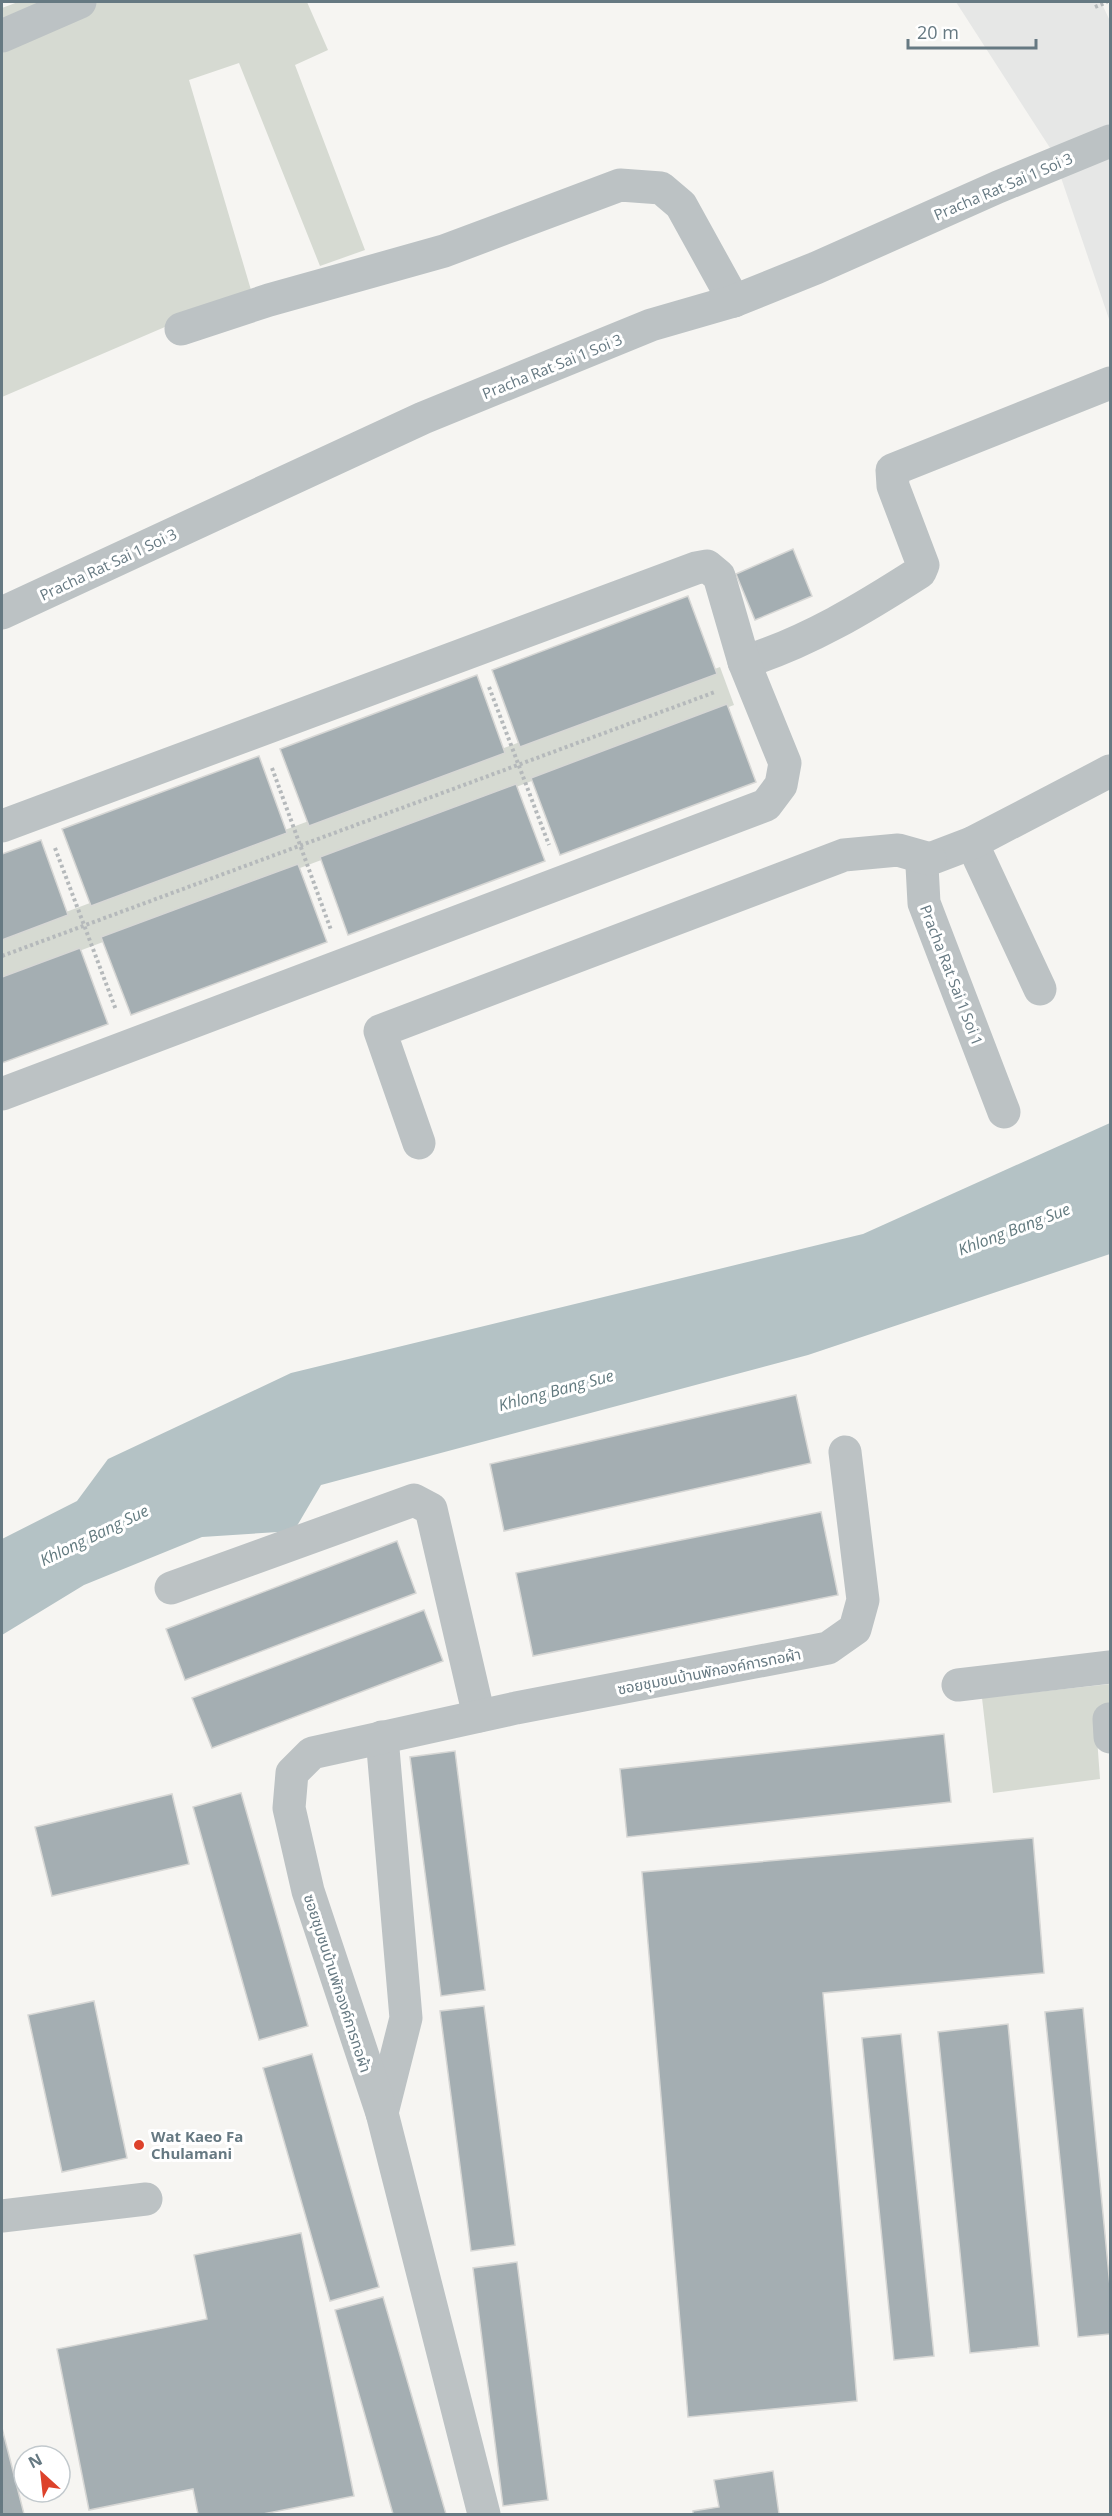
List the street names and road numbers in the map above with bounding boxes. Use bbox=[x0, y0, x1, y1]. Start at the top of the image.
street label: Pracha Rat Sai 1 Soi 3 bbox=[930, 148, 1076, 224]
street label: Pracha Rat Sai 1 Soi 3 bbox=[479, 329, 625, 403]
street label: Pracha Rat Sai 1 Soi 3 bbox=[36, 523, 180, 605]
street label: Pracha Rat Sai 1 Soi 1 bbox=[916, 902, 988, 1048]
street label: ซอยชุมชนบ้านพักองค์การทอผ้า bbox=[616, 1643, 802, 1699]
street label: ซอยชุมชนบ้านพักองค์การทอผ้า bbox=[300, 1891, 376, 2075]

